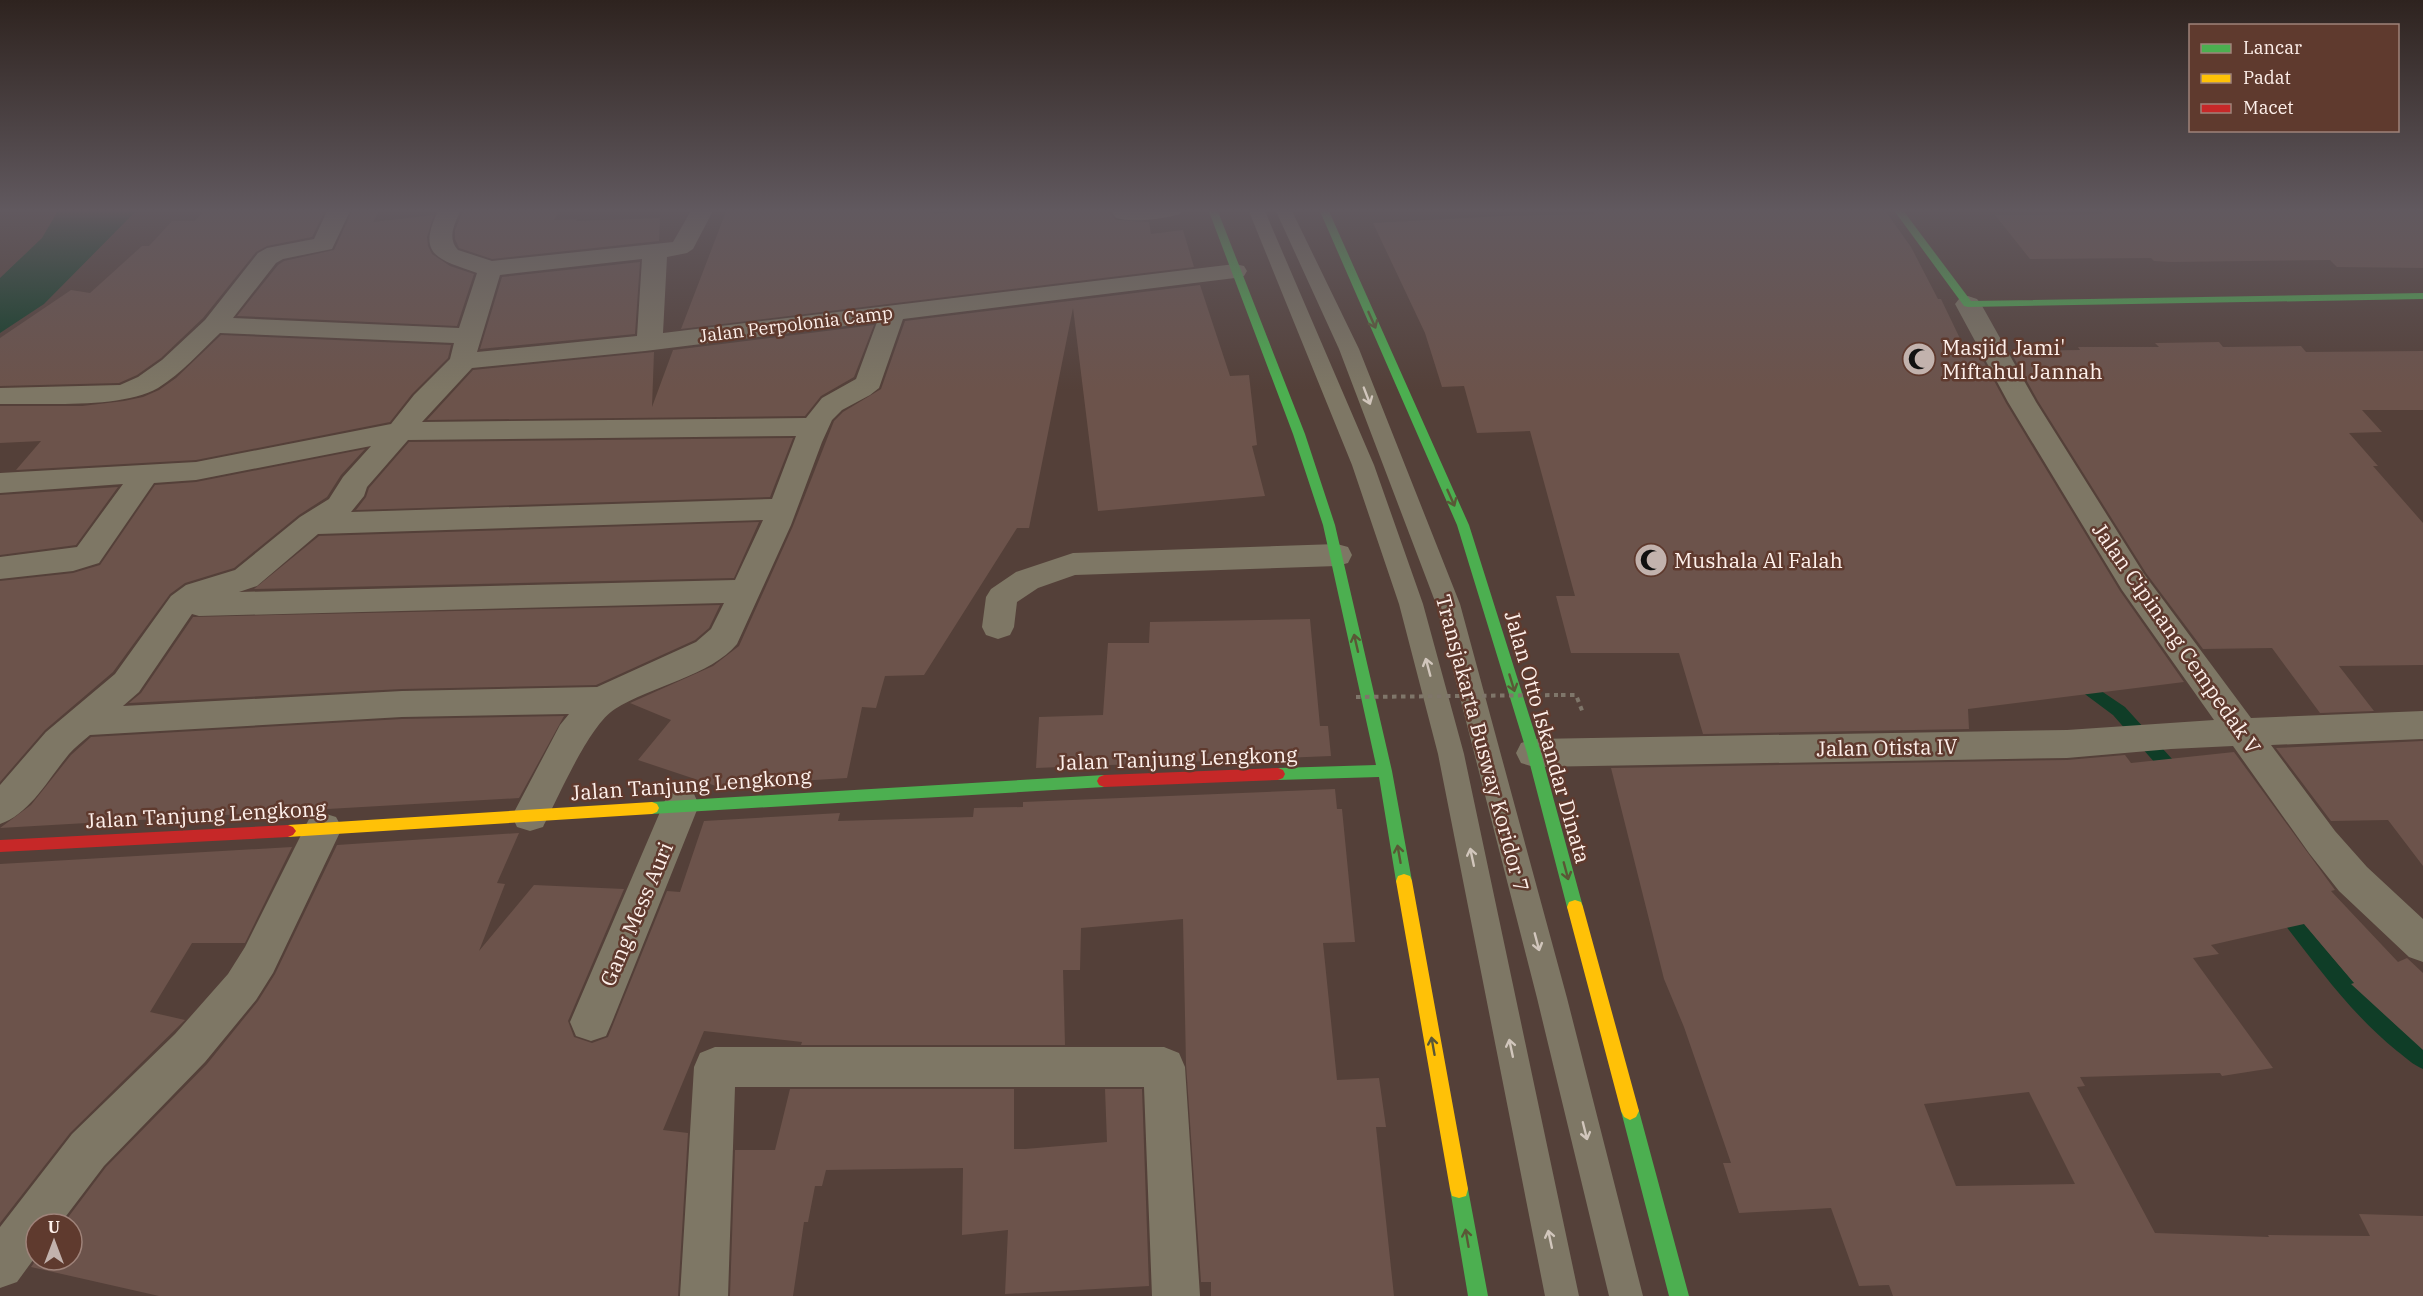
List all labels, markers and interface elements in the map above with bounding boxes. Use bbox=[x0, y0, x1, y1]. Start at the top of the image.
legend bbox=[2189, 24, 2399, 132]
text: Lancar bbox=[2243, 36, 2302, 59]
text: Padat bbox=[2243, 66, 2291, 89]
text: Macet bbox=[2243, 96, 2294, 119]
street label: Jalan Perpolonia Camp bbox=[698, 301, 894, 347]
one-way arrow bbox=[1367, 310, 1379, 328]
place label: Masjid Jami' Miftahul Jannah bbox=[1942, 333, 2103, 385]
mosque icon: Masjid Jami' Miftahul Jannah bbox=[1901, 341, 1937, 377]
one-way arrow bbox=[1362, 386, 1373, 405]
one-way arrow bbox=[1446, 488, 1457, 507]
street label: Jalan Cipinang Cempedak V bbox=[2086, 517, 2268, 759]
mosque icon: Mushala Al Falah bbox=[1633, 542, 1669, 578]
place label: Mushala Al Falah bbox=[1674, 546, 1843, 574]
street label: Transjakarta Busway Koridor 7 bbox=[1430, 591, 1536, 895]
street label: Jalan Otto Iskandar Dinata bbox=[1499, 607, 1597, 867]
one-way arrow bbox=[1350, 634, 1361, 653]
one-way arrow bbox=[1422, 658, 1433, 677]
one-way arrow bbox=[1507, 673, 1518, 692]
street label: Jalan Otista IV bbox=[1816, 732, 1958, 762]
street label: Jalan Tanjung Lengkong bbox=[1056, 740, 1299, 776]
street label: Jalan Tanjung Lengkong bbox=[570, 762, 813, 806]
street label: Jalan Tanjung Lengkong bbox=[85, 794, 328, 834]
street label: Gang Mess Auri bbox=[593, 838, 679, 990]
one-way arrow bbox=[1394, 845, 1405, 865]
one-way arrow bbox=[1466, 847, 1477, 867]
one-way arrow bbox=[1560, 861, 1572, 880]
one-way arrow bbox=[1532, 932, 1543, 951]
one-way arrow bbox=[1428, 1037, 1439, 1057]
one-way arrow bbox=[1505, 1038, 1516, 1058]
one-way arrow bbox=[1579, 1121, 1591, 1140]
north arrow bbox=[24, 1212, 84, 1272]
text: U bbox=[48, 1217, 60, 1237]
one-way arrow bbox=[1462, 1229, 1473, 1249]
one-way arrow bbox=[1544, 1229, 1556, 1248]

